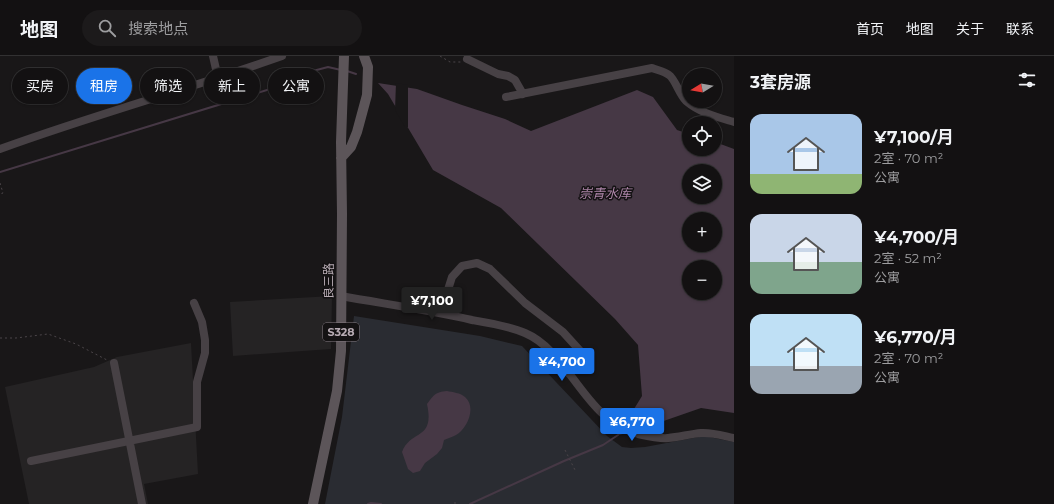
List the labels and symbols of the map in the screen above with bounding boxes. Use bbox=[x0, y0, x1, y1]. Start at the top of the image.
north arrow bbox=[682, 68, 722, 108]
water label: 崇青水库 bbox=[579, 185, 633, 201]
street label: 良三路 bbox=[321, 263, 336, 299]
pin: ¥7,100 bbox=[399, 287, 465, 321]
road number: S328 bbox=[323, 323, 359, 341]
pin: ¥4,700 bbox=[529, 348, 595, 382]
pin: ¥6,770 bbox=[599, 408, 665, 442]

